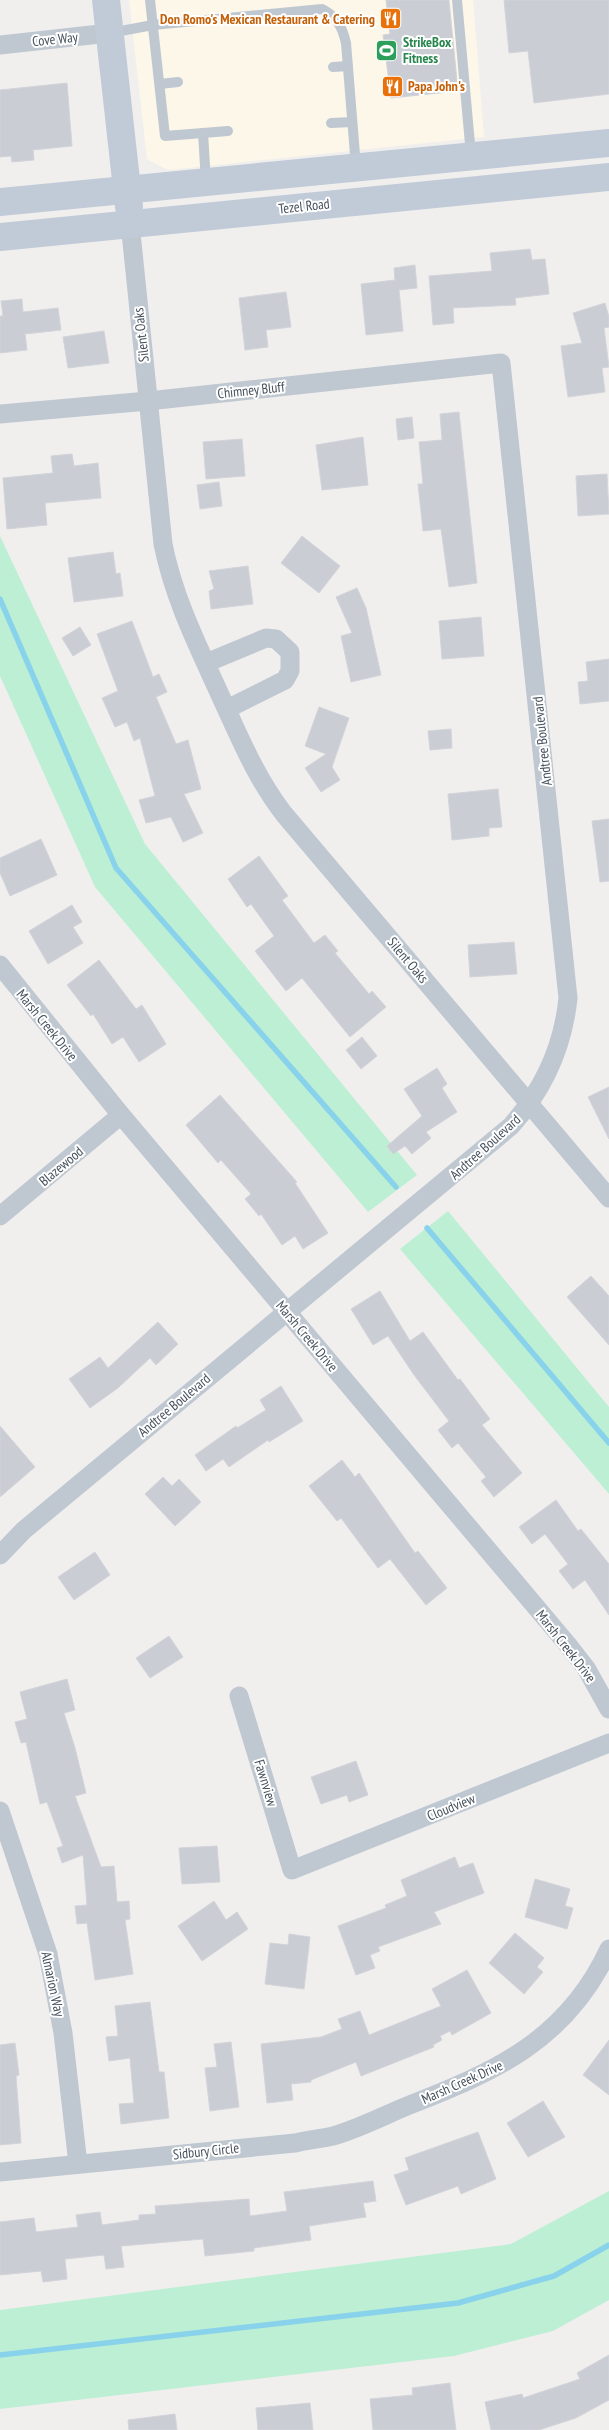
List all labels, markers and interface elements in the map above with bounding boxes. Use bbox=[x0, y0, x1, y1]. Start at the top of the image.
restaurant icon: Don Romo's Mexican Restaurant & Catering bbox=[379, 7, 403, 31]
place label: Don Romo's Mexican Restaurant & Catering bbox=[160, 10, 375, 28]
street label: Cove Way bbox=[31, 28, 79, 50]
place label: StrikeBox Fitness bbox=[403, 33, 452, 67]
sports icon: StrikeBox Fitness bbox=[375, 38, 399, 62]
restaurant icon: Papa John's bbox=[380, 74, 404, 98]
place label: Papa John's bbox=[408, 77, 465, 95]
street label: Tezel Road bbox=[278, 194, 330, 218]
street label: Silent Oaks bbox=[129, 307, 153, 363]
street label: Chimney Bluff bbox=[217, 377, 286, 402]
street label: Andtree Boulevard bbox=[528, 696, 556, 786]
street label: Silent Oaks bbox=[384, 933, 433, 987]
street label: Marsh Creek Drive bbox=[13, 985, 82, 1065]
street label: Andtree Boulevard bbox=[446, 1110, 524, 1184]
street label: Blazewood bbox=[35, 1142, 87, 1190]
street label: Marsh Creek Drive bbox=[272, 1297, 342, 1375]
street label: Andtree Boulevard bbox=[134, 1369, 214, 1441]
street label: Marsh Creek Drive bbox=[532, 1606, 600, 1686]
street label: Fawnview bbox=[250, 1757, 282, 1809]
street label: Cloudview bbox=[424, 1789, 478, 1825]
street label: Almarion Way bbox=[37, 1950, 69, 2019]
street label: Marsh Creek Drive bbox=[418, 2056, 506, 2108]
street label: Sidbury Circle bbox=[172, 2139, 240, 2163]

